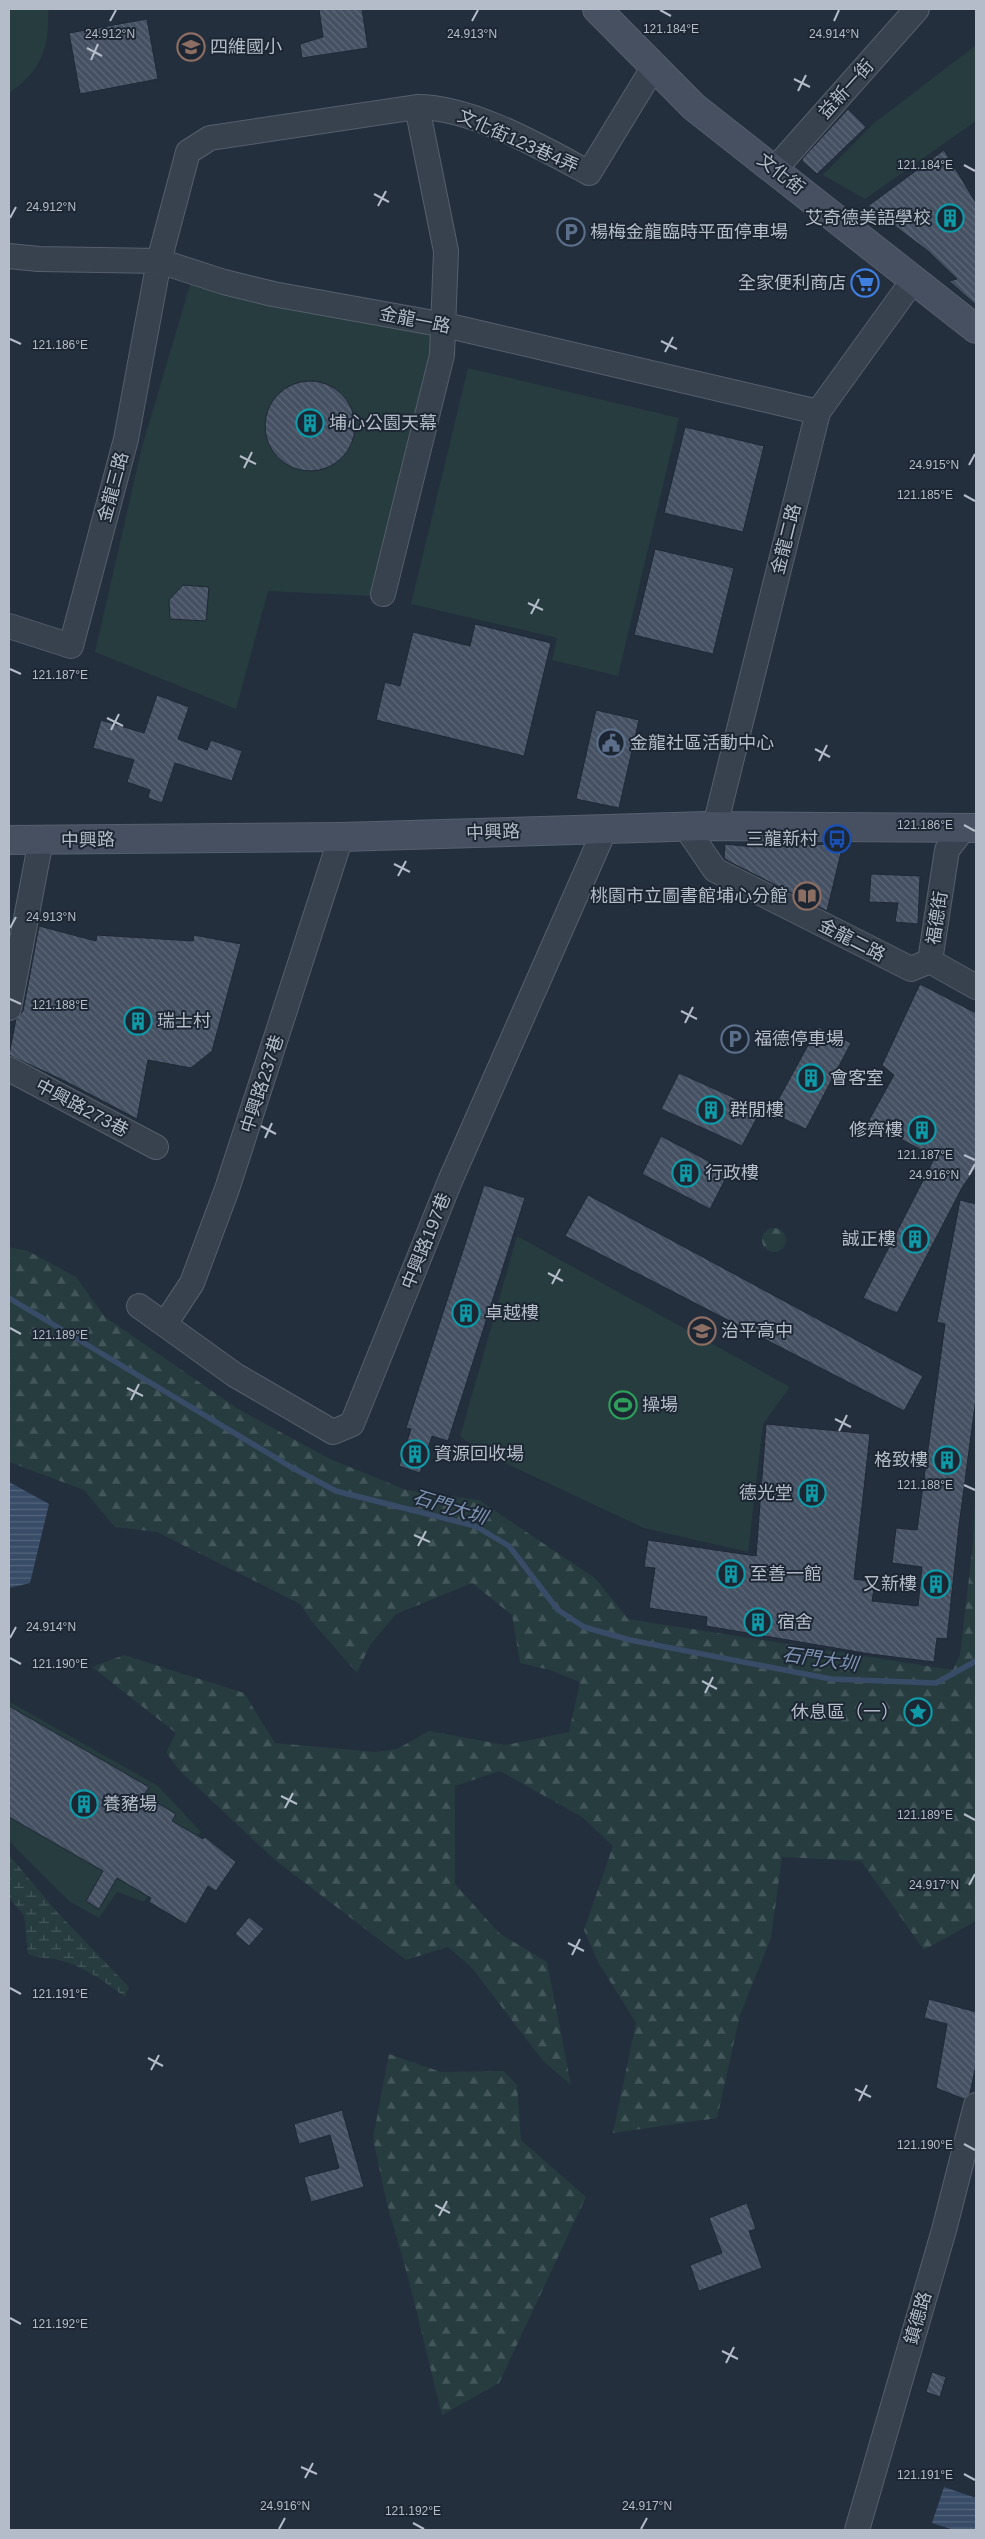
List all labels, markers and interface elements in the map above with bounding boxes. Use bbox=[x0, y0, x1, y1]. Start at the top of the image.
text: 121.184°E bbox=[643, 22, 699, 36]
text: 24.912°N bbox=[85, 27, 135, 41]
text: 24.913°N bbox=[447, 27, 497, 41]
text: 24.914°N bbox=[809, 27, 859, 41]
school or university icon: 四維國小 bbox=[176, 32, 206, 62]
place label: 四維國小 bbox=[210, 37, 282, 57]
street label: 益新一街 bbox=[814, 56, 878, 122]
street label: 文化街123巷4弄 bbox=[455, 105, 581, 177]
street label: 文化街 bbox=[754, 149, 808, 199]
text: 121.184°E bbox=[897, 158, 953, 172]
text: 24.912°N bbox=[26, 200, 76, 214]
building icon: 艾奇德美語學校 bbox=[935, 203, 965, 233]
place label: 艾奇德美語學校 bbox=[805, 208, 931, 228]
parking icon: 楊梅金龍臨時平面停車場 bbox=[556, 217, 586, 247]
place label: 楊梅金龍臨時平面停車場 bbox=[590, 222, 788, 242]
supermarket icon: 全家便利商店 bbox=[850, 268, 880, 298]
place label: 全家便利商店 bbox=[738, 273, 846, 293]
street label: 金龍一路 bbox=[378, 303, 452, 337]
text: 121.186°E bbox=[32, 338, 88, 352]
building icon: 埔心公園天幕 bbox=[295, 408, 325, 438]
place label: 埔心公園天幕 bbox=[329, 413, 437, 433]
street label: 金龍三路 bbox=[94, 450, 132, 524]
text: 24.915°N bbox=[909, 458, 959, 472]
text: 121.185°E bbox=[897, 488, 953, 502]
street label: 金龍二路 bbox=[768, 502, 804, 576]
text: 121.187°E bbox=[32, 668, 88, 682]
public building icon: 金龍社區活動中心 bbox=[596, 728, 626, 758]
place label: 金龍社區活動中心 bbox=[630, 733, 774, 753]
text: 121.186°E bbox=[897, 818, 953, 832]
street label: 中興路 bbox=[466, 821, 520, 843]
bus stop icon: 三龍新村 bbox=[822, 824, 852, 854]
place label: 三龍新村 bbox=[746, 829, 818, 849]
street label: 中興路 bbox=[61, 830, 115, 850]
library icon: 桃園市立圖書館埔心分館 bbox=[792, 881, 822, 911]
place label: 桃園市立圖書館埔心分館 bbox=[590, 886, 788, 906]
street label: 福德街 bbox=[923, 890, 951, 946]
text: 24.913°N bbox=[26, 910, 76, 924]
street label: 金龍二路 bbox=[815, 915, 889, 965]
text: 121.188°E bbox=[32, 998, 88, 1012]
building icon: 瑞士村 bbox=[123, 1006, 153, 1036]
place label: 瑞士村 bbox=[157, 1011, 211, 1031]
parking icon: 福德停車場 bbox=[720, 1024, 750, 1054]
place label: 福德停車場 bbox=[754, 1029, 844, 1049]
street label: 中興路237巷 bbox=[237, 1032, 287, 1136]
building icon: 會客室 bbox=[796, 1063, 826, 1093]
place label: 會客室 bbox=[830, 1068, 884, 1088]
street label: 中興路273巷 bbox=[32, 1075, 132, 1141]
building icon: 群閒樓 bbox=[696, 1095, 726, 1125]
place label: 群閒樓 bbox=[730, 1100, 784, 1120]
building icon: 修齊樓 bbox=[907, 1115, 937, 1145]
place label: 修齊樓 bbox=[849, 1120, 903, 1140]
text: 121.187°E bbox=[897, 1148, 953, 1162]
building icon: 行政樓 bbox=[671, 1158, 701, 1188]
place label: 行政樓 bbox=[705, 1163, 759, 1183]
text: 24.916°N bbox=[909, 1168, 959, 1182]
street label: 中興路197巷 bbox=[398, 1190, 454, 1292]
building icon: 誠正樓 bbox=[900, 1224, 930, 1254]
place label: 誠正樓 bbox=[842, 1229, 896, 1249]
building icon: 卓越樓 bbox=[451, 1298, 481, 1328]
place label: 卓越樓 bbox=[485, 1303, 539, 1323]
school or university icon: 治平高中 bbox=[687, 1316, 717, 1346]
place label: 治平高中 bbox=[721, 1321, 793, 1341]
text: 121.189°E bbox=[32, 1328, 88, 1342]
sports icon: 操場 bbox=[608, 1390, 638, 1420]
place label: 操場 bbox=[642, 1395, 678, 1415]
building icon: 資源回收場 bbox=[400, 1439, 430, 1469]
place label: 資源回收場 bbox=[434, 1444, 524, 1464]
building icon: 格致樓 bbox=[932, 1445, 962, 1475]
place label: 格致樓 bbox=[874, 1450, 928, 1470]
building icon: 德光堂 bbox=[797, 1478, 827, 1508]
text: 121.188°E bbox=[897, 1478, 953, 1492]
place label: 德光堂 bbox=[739, 1483, 793, 1503]
water label: 石門大圳 bbox=[411, 1486, 492, 1529]
building icon: 至善一館 bbox=[716, 1559, 746, 1589]
place label: 至善一館 bbox=[750, 1564, 822, 1584]
building icon: 又新樓 bbox=[921, 1569, 951, 1599]
place label: 又新樓 bbox=[863, 1574, 917, 1594]
building icon: 宿舍 bbox=[743, 1607, 773, 1637]
place label: 宿舍 bbox=[777, 1612, 813, 1632]
text: 24.914°N bbox=[26, 1620, 76, 1634]
water label: 石門大圳 bbox=[781, 1643, 862, 1675]
text: 121.190°E bbox=[32, 1657, 88, 1671]
place icon: 休息區（一） bbox=[903, 1697, 933, 1727]
place label: 休息區（一） bbox=[791, 1702, 899, 1722]
building icon: 養豬場 bbox=[69, 1789, 99, 1819]
place label: 養豬場 bbox=[103, 1794, 157, 1814]
text: 121.189°E bbox=[897, 1808, 953, 1822]
text: 24.917°N bbox=[909, 1878, 959, 1892]
text: 121.191°E bbox=[32, 1987, 88, 2001]
text: 121.190°E bbox=[897, 2138, 953, 2152]
street label: 鎮德路 bbox=[901, 2289, 935, 2347]
text: 121.192°E bbox=[32, 2317, 88, 2331]
text: 121.191°E bbox=[897, 2468, 953, 2482]
text: 24.916°N bbox=[260, 2499, 310, 2513]
text: 24.917°N bbox=[622, 2499, 672, 2513]
text: 121.192°E bbox=[385, 2504, 441, 2518]

